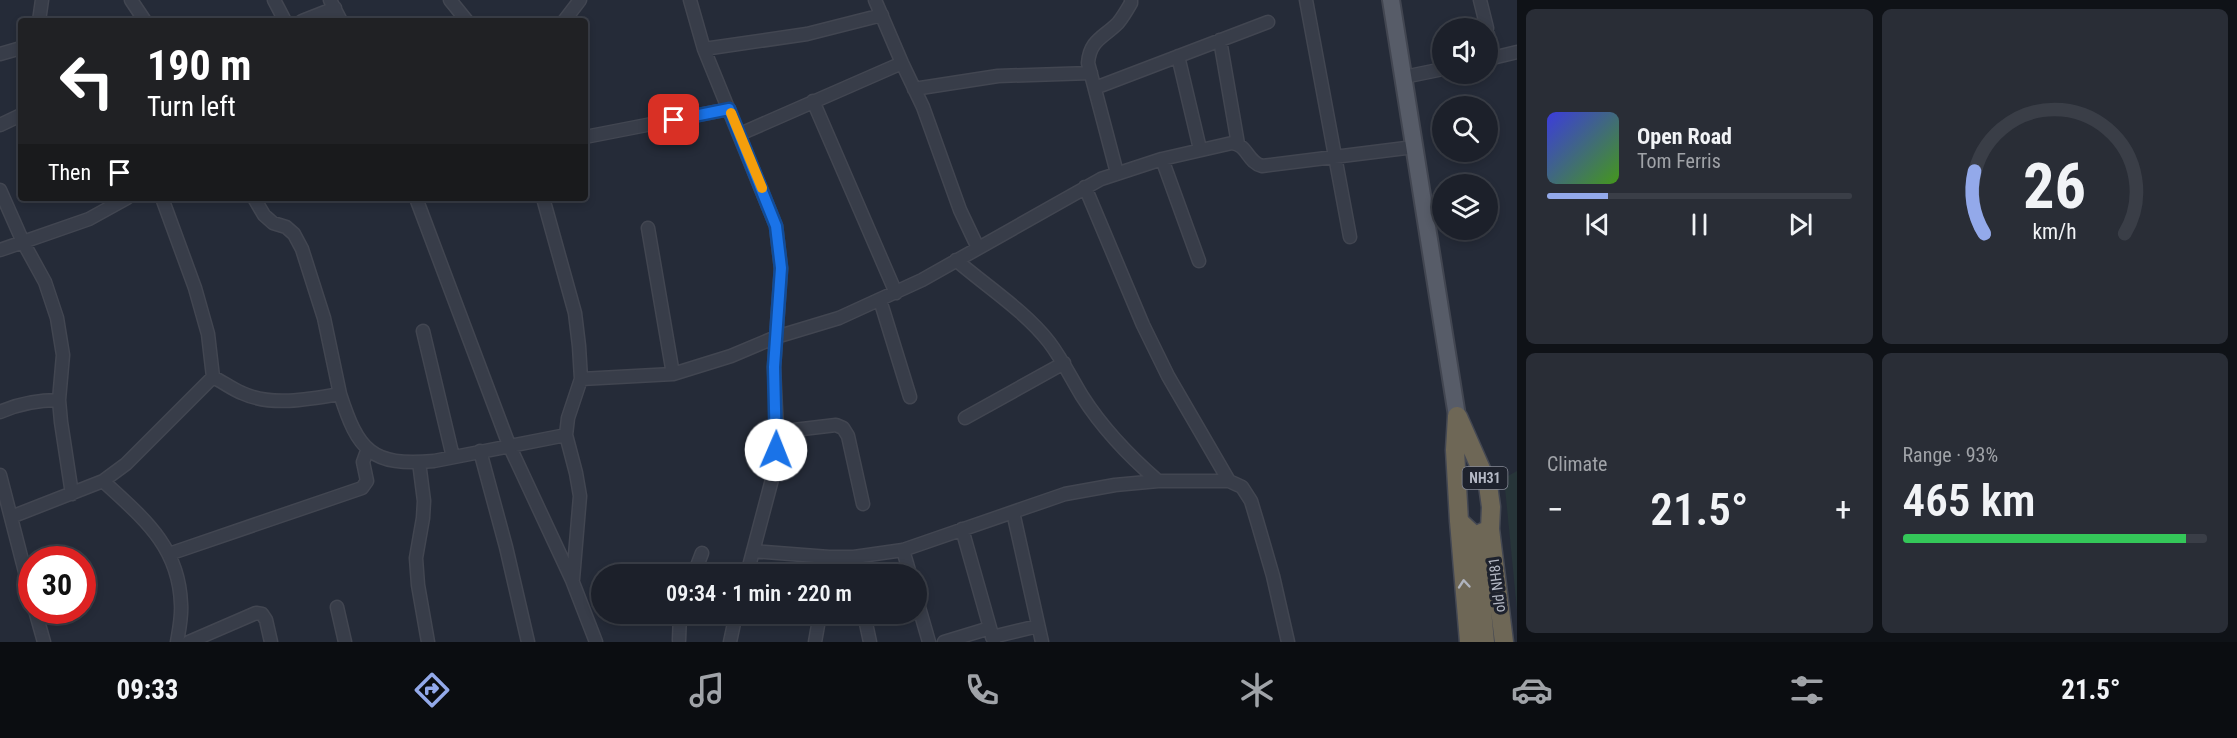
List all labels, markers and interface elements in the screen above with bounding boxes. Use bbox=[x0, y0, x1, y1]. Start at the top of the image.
map controls bbox=[1432, 18, 1498, 240]
button: sound bbox=[1432, 18, 1498, 84]
text: 190 m bbox=[147, 41, 252, 90]
icon: left bbox=[48, 42, 126, 120]
text: Turn left bbox=[147, 91, 236, 123]
pin bbox=[648, 94, 699, 145]
button: search bbox=[1432, 96, 1498, 162]
icon: arrive bbox=[657, 103, 690, 136]
text: Open Road bbox=[1637, 124, 1732, 149]
text: Tom Ferris bbox=[1637, 149, 1721, 173]
text: 26 bbox=[2023, 150, 2086, 223]
icon: arrive bbox=[103, 156, 136, 189]
text: Then bbox=[48, 160, 91, 185]
button: layers bbox=[1432, 174, 1498, 240]
icon: previous bbox=[1581, 208, 1614, 241]
icon: pause bbox=[1683, 208, 1716, 241]
icon: next bbox=[1784, 208, 1817, 241]
text: km/h bbox=[2033, 219, 2077, 244]
position arrow bbox=[744, 418, 808, 482]
text: Range · 93% bbox=[1903, 443, 1998, 467]
text: Climate bbox=[1547, 452, 1607, 476]
road number: NH31 bbox=[1462, 467, 1508, 489]
text: 465 km bbox=[1903, 474, 2036, 527]
text: 21.5° bbox=[1650, 483, 1748, 536]
text: − bbox=[1547, 490, 1564, 529]
text: + bbox=[1835, 490, 1851, 529]
speed limit sign: 30 bbox=[18, 546, 96, 624]
street label: old NH81 bbox=[1485, 556, 1509, 614]
one-way arrow bbox=[1458, 579, 1471, 588]
text: 09:34 · 1 min · 220 m bbox=[666, 581, 852, 606]
icon: directions bbox=[411, 669, 453, 711]
icon: music bbox=[686, 669, 728, 711]
icon: phone bbox=[961, 669, 1003, 711]
icon: climate bbox=[1236, 669, 1278, 711]
icon: car bbox=[1511, 669, 1553, 711]
icon: filters bbox=[1786, 669, 1828, 711]
text: 09:33 bbox=[116, 674, 178, 706]
text: 21.5° bbox=[2061, 674, 2121, 706]

